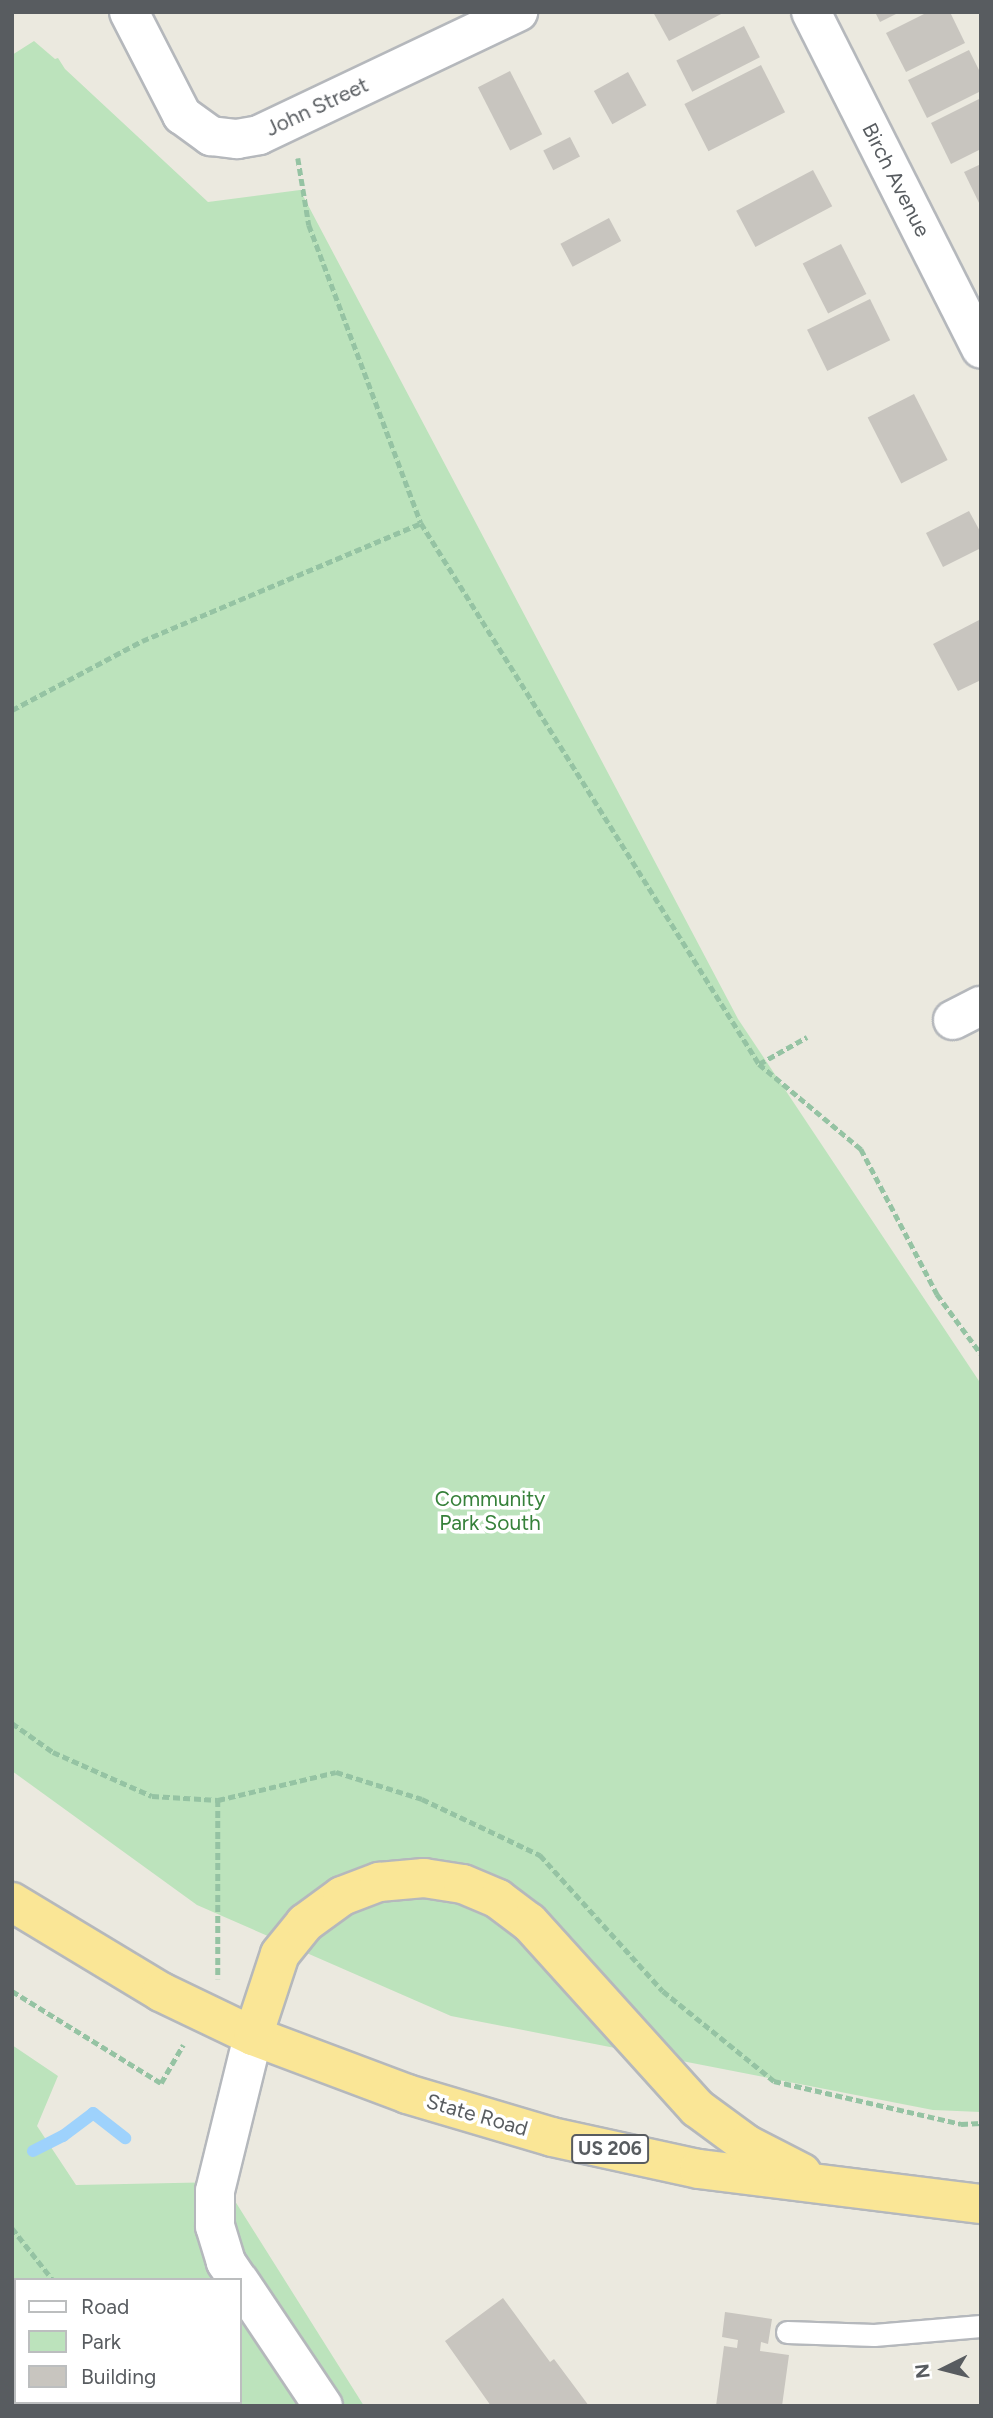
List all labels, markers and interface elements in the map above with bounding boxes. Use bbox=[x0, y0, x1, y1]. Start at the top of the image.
street label: John Street bbox=[262, 72, 372, 142]
street label: Birch Avenue bbox=[857, 119, 935, 241]
park label: Community Park South bbox=[435, 1486, 545, 1536]
street label: State Road bbox=[423, 2089, 531, 2141]
road number: US 206 bbox=[570, 2134, 650, 2164]
legend bbox=[14, 2278, 242, 2404]
text: Road bbox=[81, 2294, 129, 2319]
text: Park bbox=[81, 2329, 121, 2354]
north arrow bbox=[909, 2334, 979, 2404]
text: N bbox=[910, 2363, 935, 2380]
text: Building bbox=[81, 2364, 156, 2389]

